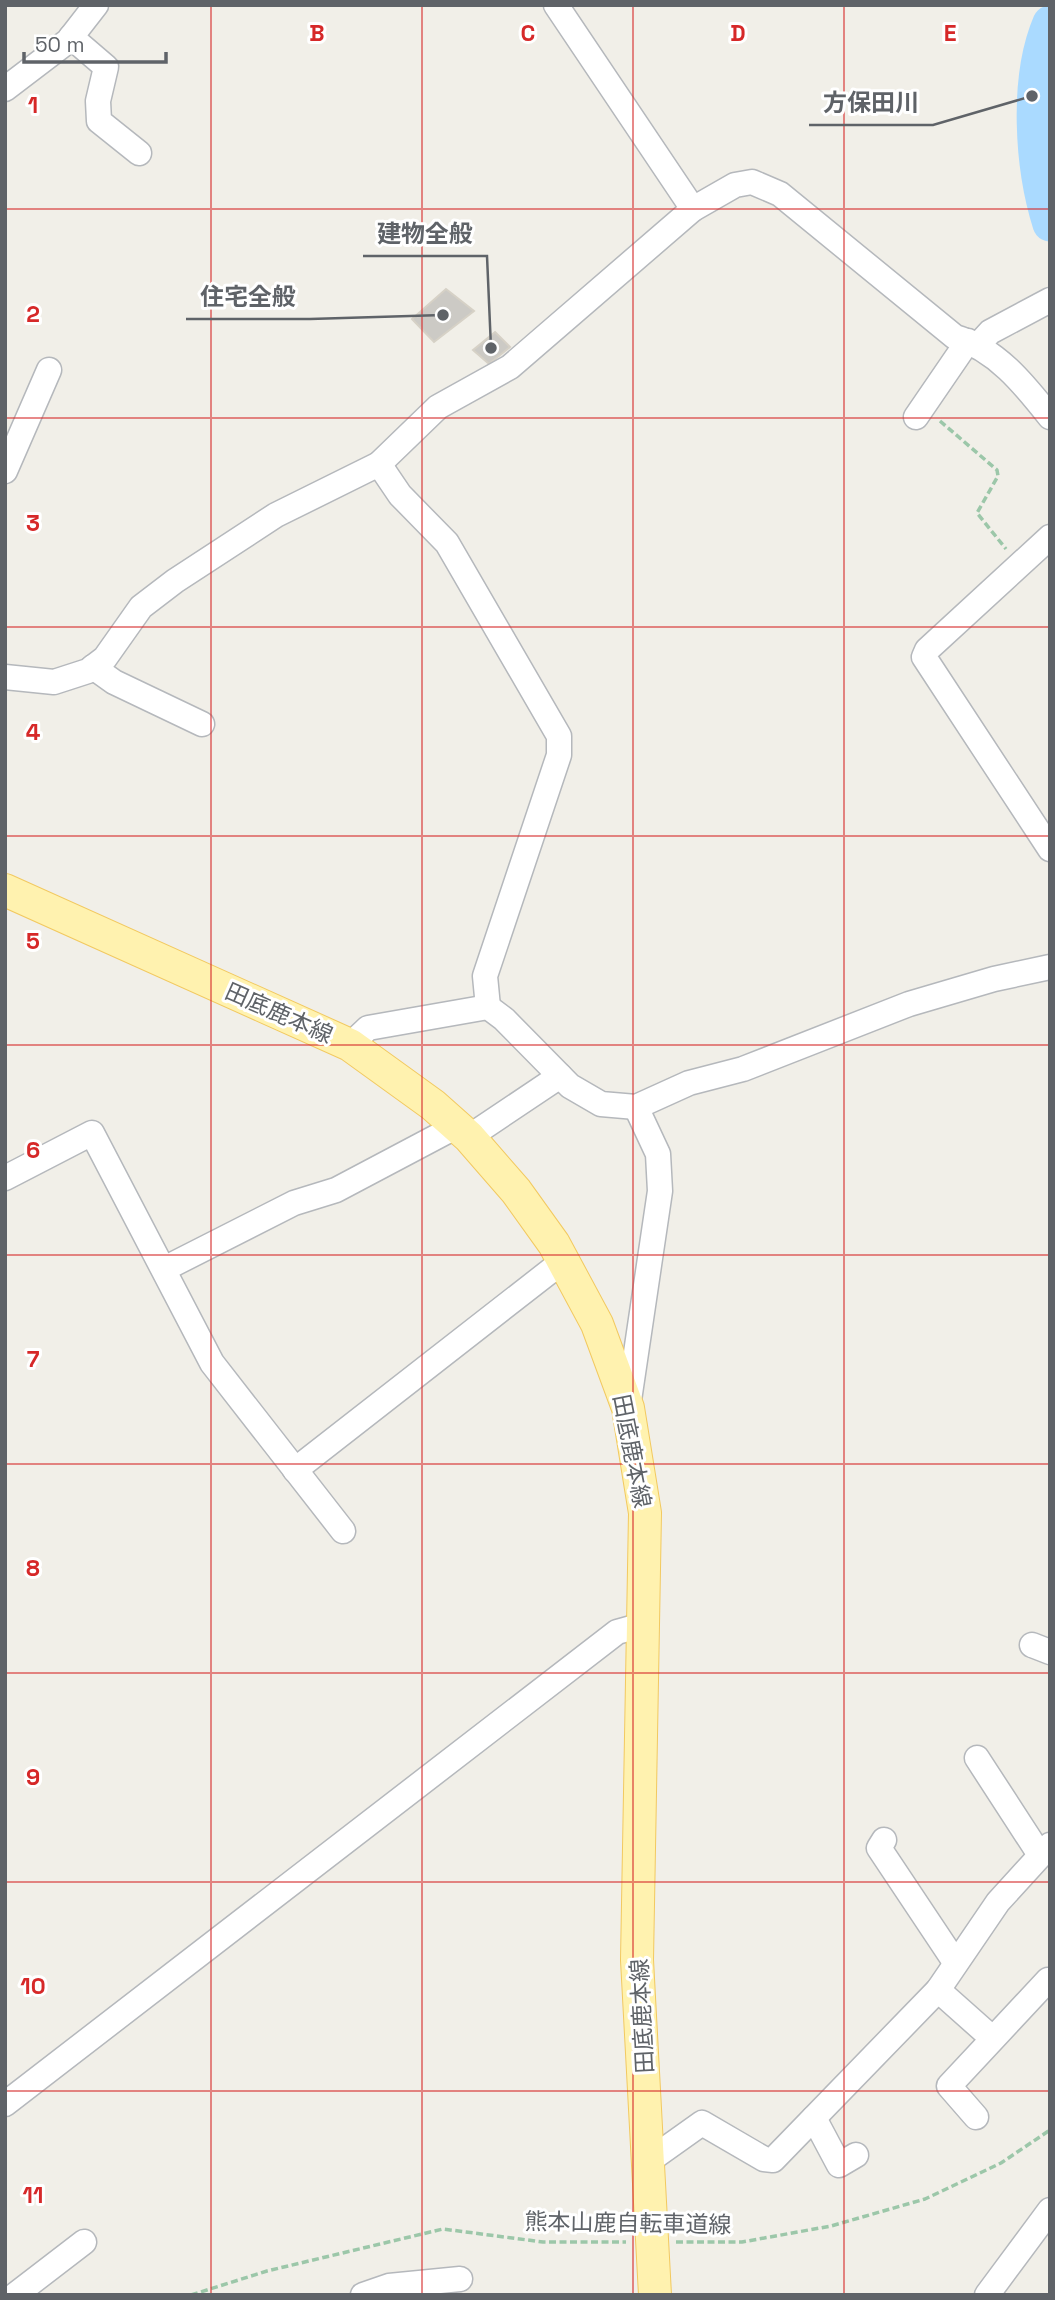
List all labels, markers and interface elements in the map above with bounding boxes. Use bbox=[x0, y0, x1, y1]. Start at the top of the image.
text: B bbox=[309, 18, 325, 48]
text: C bbox=[521, 18, 535, 48]
text: D bbox=[730, 18, 746, 48]
text: E bbox=[944, 18, 956, 48]
scale bar bbox=[24, 21, 166, 65]
text: 50 m bbox=[35, 31, 85, 58]
callout: 方保田川 bbox=[809, 80, 933, 125]
text: 方保田川 bbox=[823, 87, 919, 118]
text: 1 bbox=[28, 90, 38, 120]
callout: 建物全般 bbox=[363, 211, 487, 256]
text: 建物全般 bbox=[377, 218, 473, 249]
callout: 住宅全般 bbox=[186, 274, 310, 319]
text: 住宅全般 bbox=[200, 281, 296, 312]
text: 2 bbox=[26, 299, 40, 329]
text: 3 bbox=[26, 508, 40, 538]
text: 4 bbox=[26, 717, 41, 747]
text: 5 bbox=[26, 926, 40, 956]
street label: 田底鹿本線 bbox=[220, 976, 338, 1050]
text: 6 bbox=[26, 1135, 40, 1165]
text: 7 bbox=[27, 1344, 40, 1374]
street label: 田底鹿本線 bbox=[606, 1392, 658, 1510]
text: 8 bbox=[26, 1553, 40, 1583]
text: 9 bbox=[26, 1762, 40, 1792]
street label: 田底鹿本線 bbox=[624, 1958, 660, 2074]
text: 10 bbox=[20, 1971, 46, 2001]
text: 11 bbox=[23, 2180, 43, 2210]
street label: 熊本山鹿自転車道線 bbox=[524, 2206, 732, 2240]

